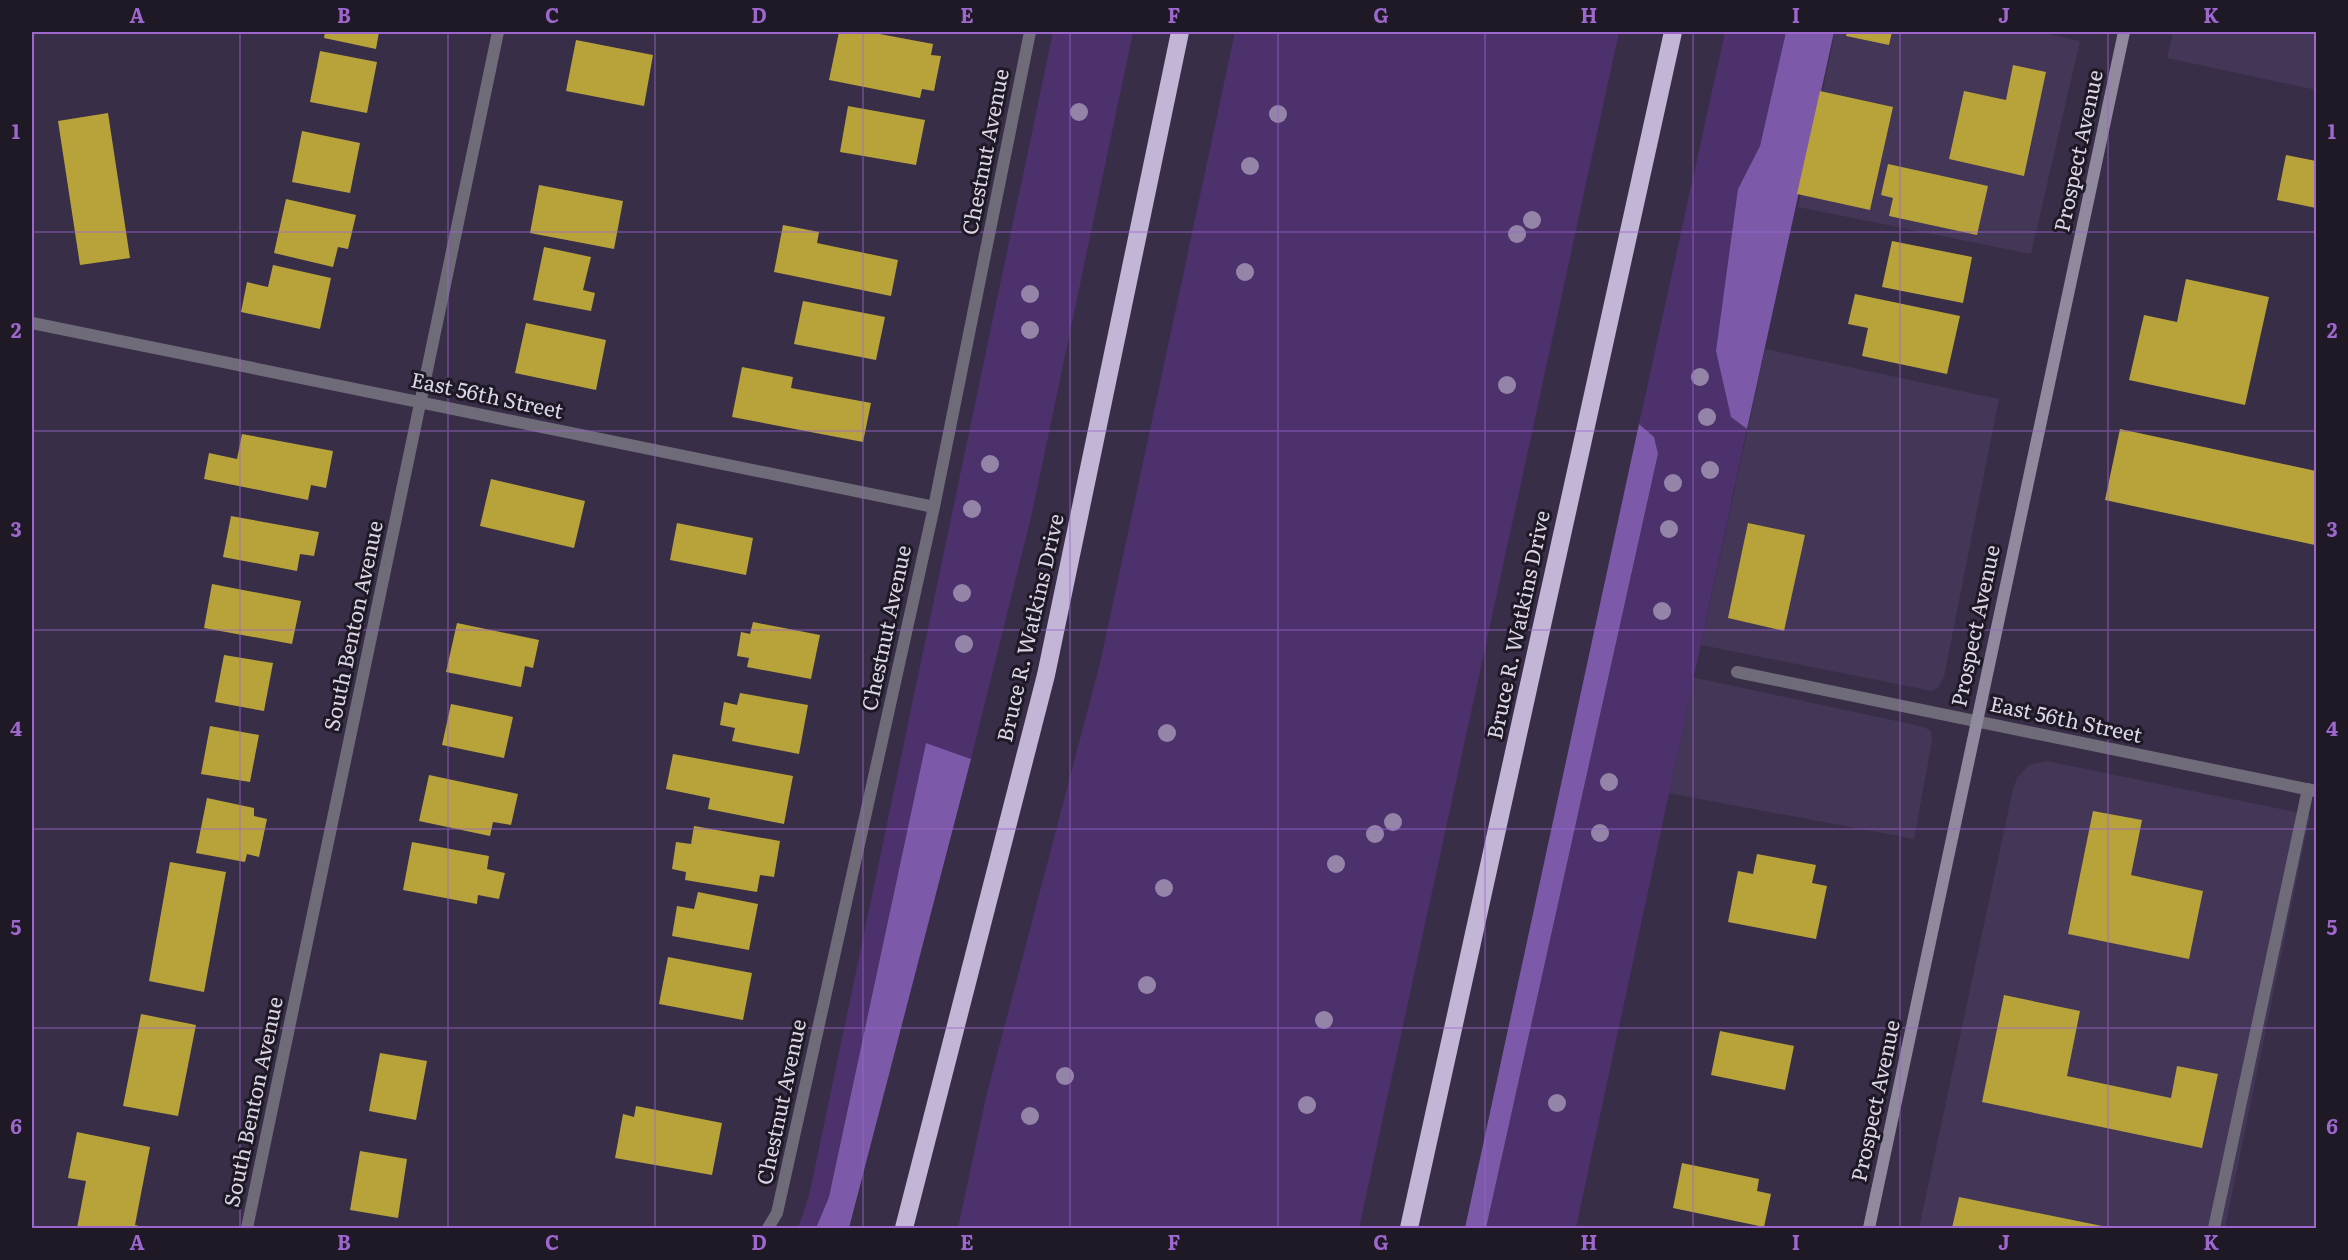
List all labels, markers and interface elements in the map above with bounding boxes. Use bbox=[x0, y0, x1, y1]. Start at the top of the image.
text: A bbox=[129, 0, 145, 29]
text: B bbox=[337, 0, 351, 29]
text: C bbox=[545, 0, 559, 29]
text: D bbox=[751, 0, 767, 29]
text: E bbox=[960, 0, 974, 29]
text: F bbox=[1168, 0, 1181, 29]
text: G bbox=[1373, 0, 1389, 29]
text: H bbox=[1581, 0, 1597, 29]
text: I bbox=[1792, 0, 1800, 29]
text: J bbox=[1998, 0, 2010, 29]
text: K bbox=[2203, 0, 2219, 29]
street label: Chestnut Avenue bbox=[952, 66, 1015, 237]
street label: Prospect Avenue bbox=[2044, 67, 2109, 234]
text: 1 bbox=[12, 115, 20, 145]
text: 1 bbox=[2328, 115, 2336, 145]
text: 2 bbox=[11, 314, 22, 344]
text: 2 bbox=[2327, 314, 2338, 344]
street label: East 56th Street bbox=[408, 362, 567, 425]
street label: Bruce R. Watkins Drive bbox=[1477, 507, 1556, 742]
street label: Bruce R. Watkins Drive bbox=[987, 510, 1070, 744]
text: 3 bbox=[10, 513, 22, 543]
text: 3 bbox=[2326, 513, 2338, 543]
street label: South Benton Avenue bbox=[314, 517, 389, 733]
street label: Chestnut Avenue bbox=[852, 542, 917, 713]
street label: Prospect Avenue bbox=[1941, 542, 2006, 709]
street label: East 56th Street bbox=[1987, 686, 2146, 749]
text: 4 bbox=[10, 712, 22, 742]
text: 4 bbox=[2326, 712, 2338, 742]
text: 5 bbox=[11, 911, 22, 941]
text: 5 bbox=[2327, 911, 2338, 941]
street label: South Benton Avenue bbox=[214, 993, 289, 1209]
street label: Chestnut Avenue bbox=[747, 1016, 812, 1187]
street label: Prospect Avenue bbox=[1841, 1017, 1906, 1184]
text: 6 bbox=[10, 1110, 22, 1140]
text: 6 bbox=[2326, 1110, 2338, 1140]
text: A bbox=[129, 1226, 145, 1256]
text: B bbox=[337, 1226, 351, 1256]
text: C bbox=[545, 1226, 559, 1256]
text: D bbox=[751, 1226, 767, 1256]
text: E bbox=[960, 1226, 974, 1256]
text: F bbox=[1168, 1226, 1181, 1256]
text: G bbox=[1373, 1226, 1389, 1256]
text: H bbox=[1581, 1226, 1597, 1256]
text: I bbox=[1792, 1226, 1800, 1256]
text: J bbox=[1998, 1226, 2010, 1256]
text: K bbox=[2203, 1226, 2219, 1256]

